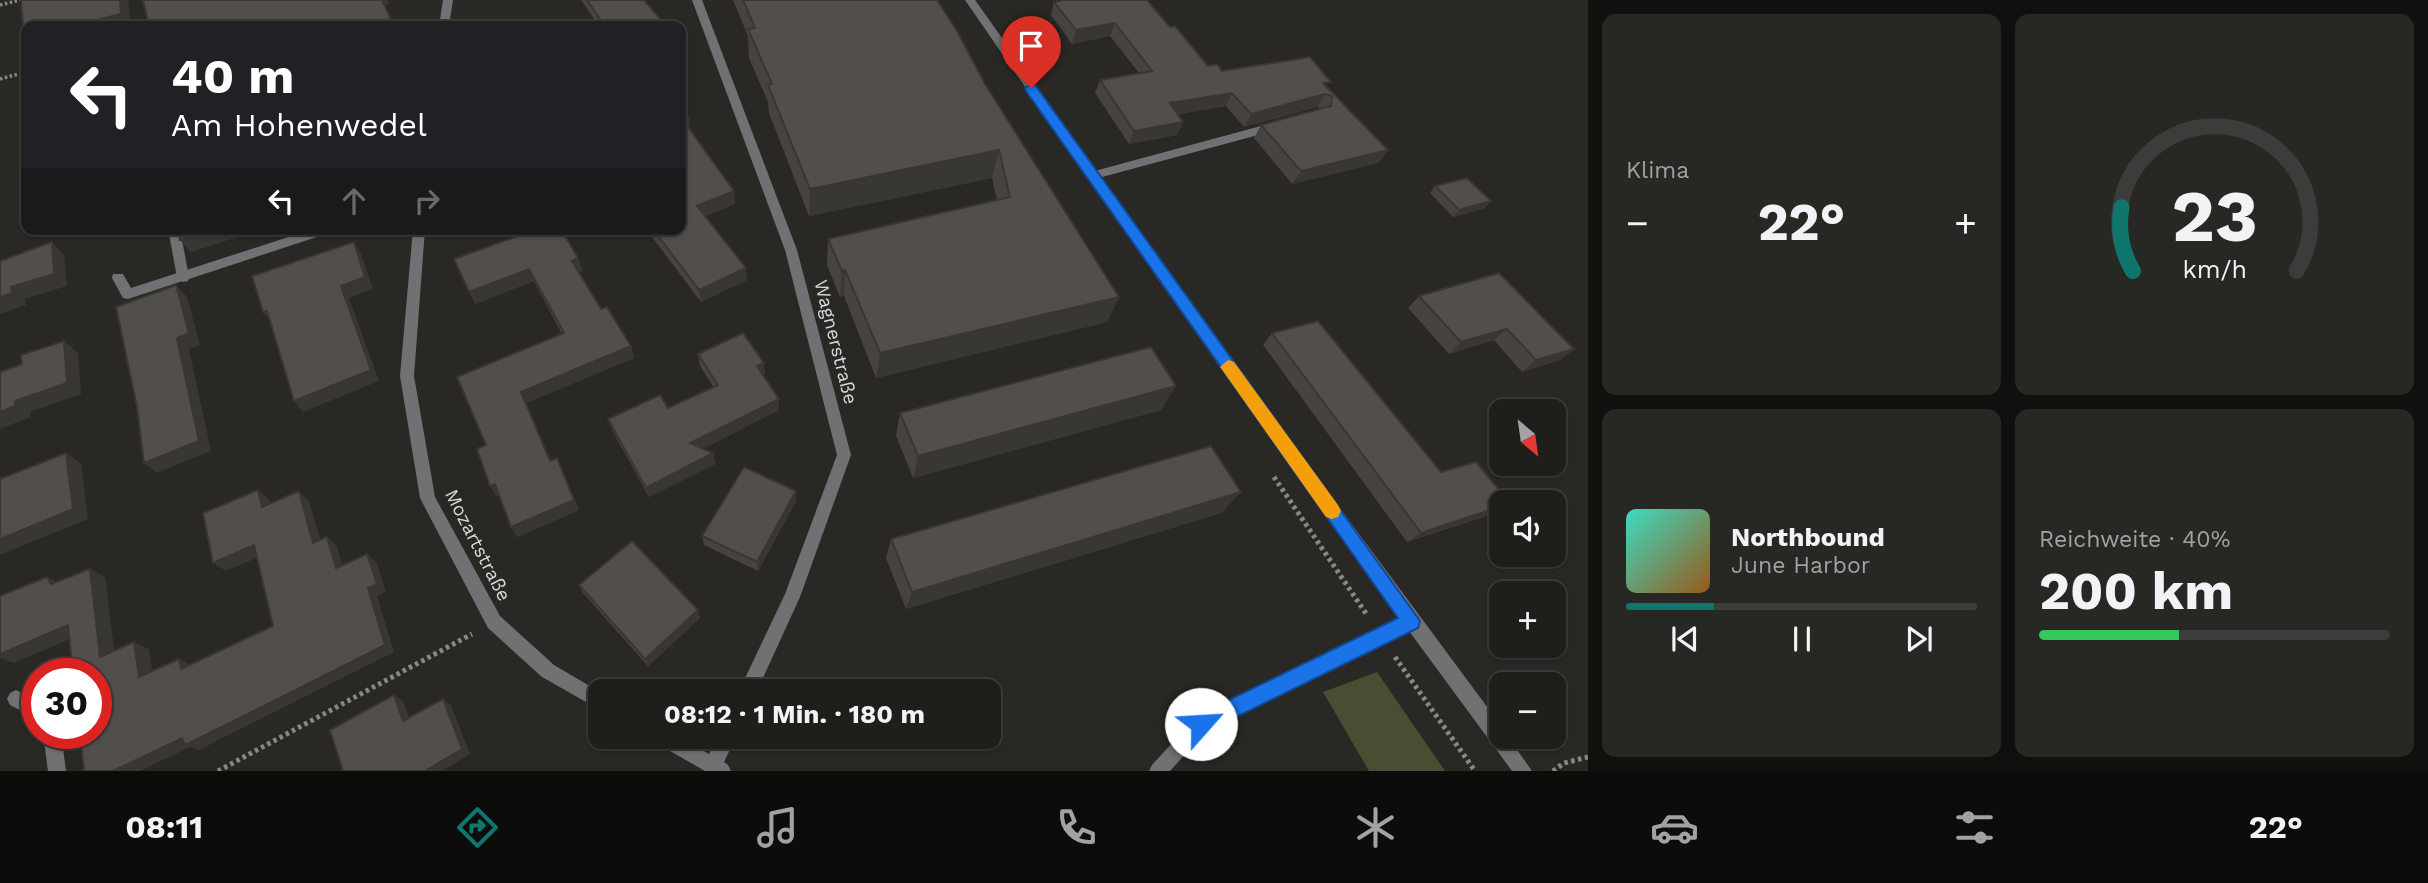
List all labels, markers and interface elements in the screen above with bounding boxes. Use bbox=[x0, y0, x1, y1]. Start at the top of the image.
pin bbox=[1001, 16, 1061, 88]
icon: arrive bbox=[1012, 27, 1050, 65]
text: 40 m bbox=[171, 47, 294, 105]
icon: left bbox=[56, 49, 147, 140]
text: Am Hohenwedel bbox=[171, 106, 427, 144]
text: Klima bbox=[1626, 157, 1689, 184]
text: 23 bbox=[2171, 173, 2258, 259]
icon: left bbox=[262, 182, 300, 220]
icon: ahead bbox=[335, 182, 373, 220]
icon: right bbox=[408, 182, 446, 220]
text: 22° bbox=[1758, 192, 1845, 253]
text: − bbox=[1626, 201, 1649, 245]
text: + bbox=[1954, 201, 1977, 245]
text: km/h bbox=[2182, 254, 2247, 283]
street label: Wagnerstraße bbox=[809, 277, 863, 407]
north arrow bbox=[1489, 399, 1566, 476]
map controls bbox=[1489, 399, 1566, 749]
street label: Mozartstraße bbox=[440, 485, 516, 605]
button: sound bbox=[1489, 490, 1566, 567]
text: Northbound bbox=[1731, 522, 1885, 552]
text: Reichweite · 40% bbox=[2039, 526, 2230, 553]
text: June Harbor bbox=[1731, 552, 1870, 579]
text: 200 km bbox=[2039, 561, 2233, 622]
button: + bbox=[1489, 581, 1566, 658]
icon: previous bbox=[1666, 620, 1704, 658]
icon: pause bbox=[1783, 620, 1821, 658]
icon: next bbox=[1900, 620, 1938, 658]
speed limit sign: 30 bbox=[21, 658, 112, 749]
button: − bbox=[1489, 672, 1566, 749]
position arrow bbox=[1164, 687, 1238, 761]
text: 08:12 · 1 Min. · 180 m bbox=[664, 699, 925, 729]
icon: directions bbox=[453, 803, 502, 852]
icon: music bbox=[753, 803, 802, 852]
icon: phone bbox=[1052, 803, 1101, 852]
icon: climate bbox=[1351, 803, 1400, 852]
icon: car bbox=[1650, 803, 1699, 852]
icon: filters bbox=[1950, 803, 1999, 852]
text: 08:11 bbox=[125, 808, 203, 846]
text: 22° bbox=[2249, 808, 2303, 846]

